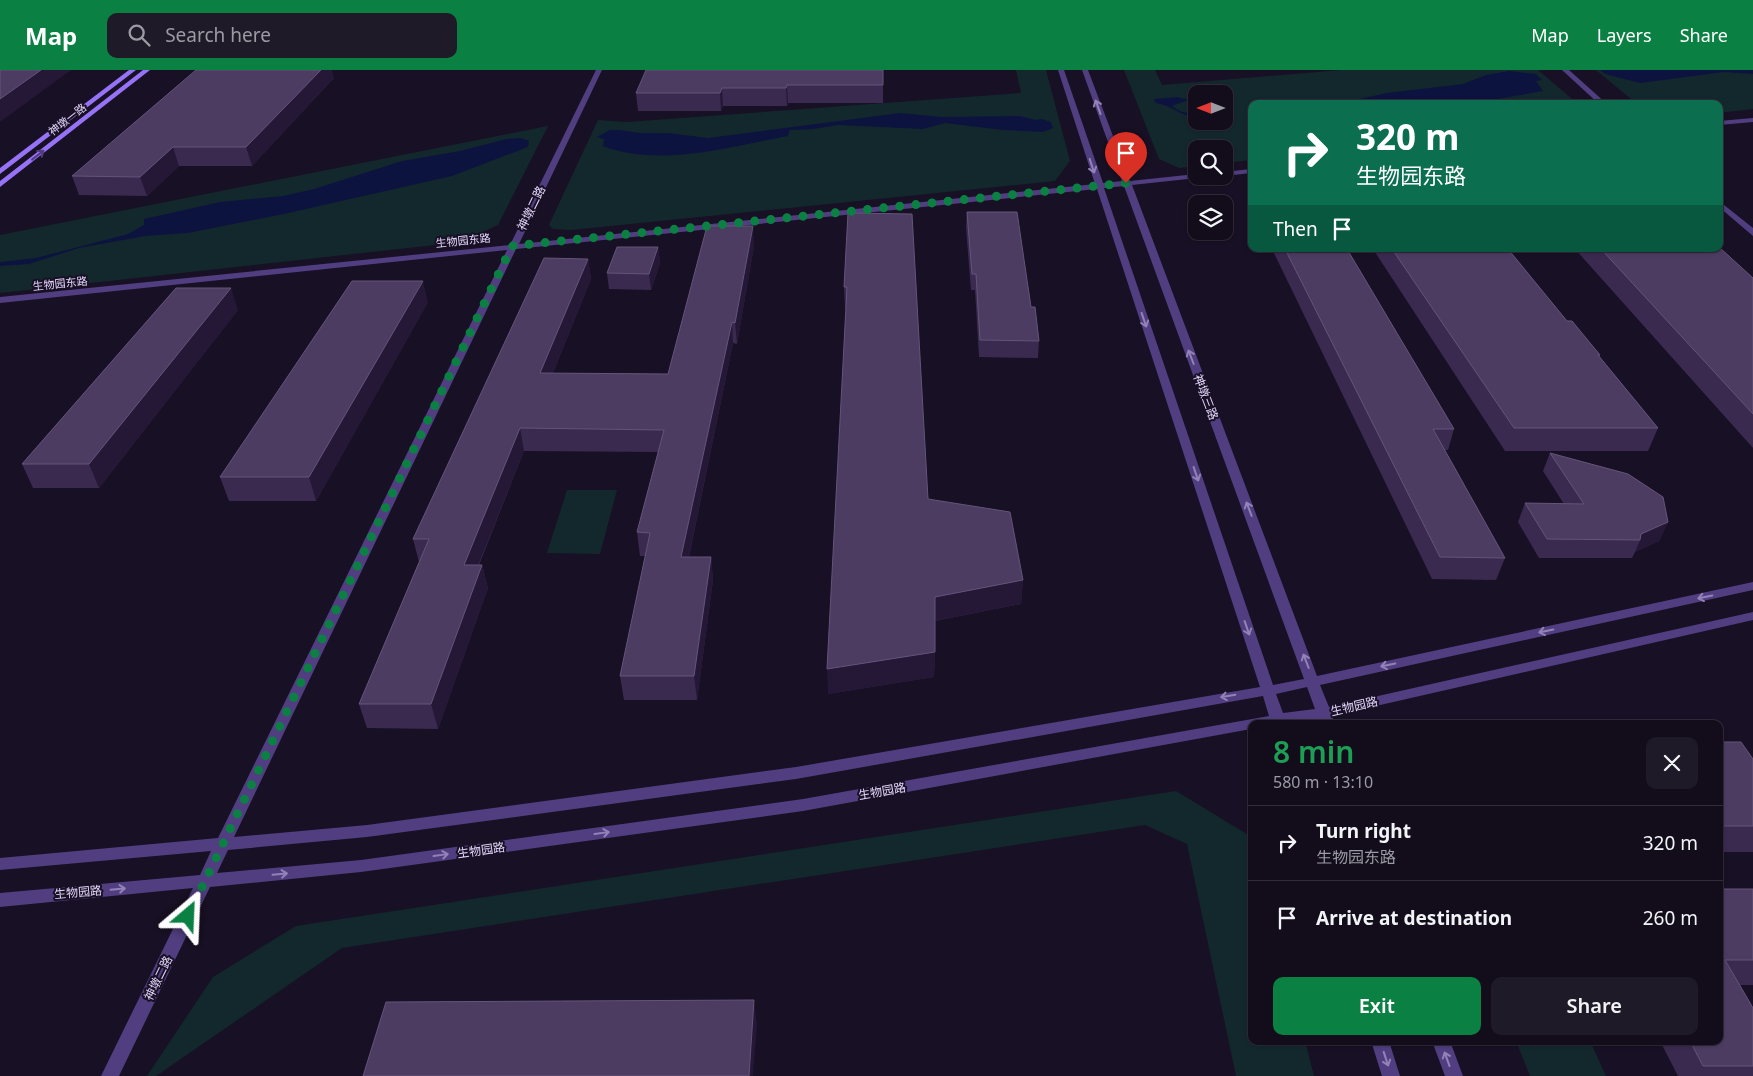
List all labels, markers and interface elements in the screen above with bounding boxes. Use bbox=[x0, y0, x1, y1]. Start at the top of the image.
search box bbox=[107, 13, 457, 58]
text: Map bbox=[25, 19, 77, 52]
icon: search bbox=[125, 21, 153, 49]
text: Search here bbox=[165, 22, 271, 48]
text: Map bbox=[1531, 23, 1569, 47]
text: Layers bbox=[1597, 23, 1652, 47]
text: Share bbox=[1680, 23, 1728, 47]
north arrow bbox=[1188, 85, 1232, 130]
map controls bbox=[1188, 85, 1233, 240]
one-way arrow bbox=[1093, 99, 1102, 115]
street label: 神墩一路 bbox=[45, 100, 89, 138]
text: 320 m bbox=[1356, 113, 1459, 160]
icon: right bbox=[1273, 120, 1338, 185]
pin bbox=[1105, 132, 1147, 183]
icon: arrive bbox=[1112, 139, 1140, 167]
button: search bbox=[1188, 140, 1233, 185]
one-way arrow bbox=[32, 150, 45, 161]
one-way arrow bbox=[1088, 158, 1098, 174]
text: 生物园东路 bbox=[1356, 160, 1466, 190]
street label: 神墩二路 bbox=[513, 183, 549, 233]
button: layers bbox=[1188, 195, 1233, 240]
icon: arrive bbox=[1328, 215, 1356, 243]
text: Then bbox=[1273, 216, 1318, 242]
street label: 生物园东路 bbox=[435, 230, 491, 250]
street label: 生物园东路 bbox=[32, 273, 88, 293]
one-way arrow bbox=[1140, 312, 1149, 328]
one-way arrow bbox=[1186, 350, 1195, 365]
street label: 神墩三路 bbox=[1189, 372, 1223, 422]
one-way arrow bbox=[1191, 466, 1201, 482]
one-way arrow bbox=[1244, 502, 1253, 517]
one-way arrow bbox=[1698, 592, 1714, 602]
one-way arrow bbox=[1243, 620, 1252, 636]
one-way arrow bbox=[1539, 627, 1555, 636]
one-way arrow bbox=[1301, 654, 1310, 669]
one-way arrow bbox=[1380, 661, 1396, 670]
one-way arrow bbox=[1221, 692, 1237, 702]
street label: 生物园路 bbox=[1329, 692, 1379, 720]
text: 8 min bbox=[1273, 731, 1354, 772]
button: close bbox=[1646, 737, 1698, 789]
text: 580 m · 13:10 bbox=[1273, 771, 1373, 793]
street label: 生物园路 bbox=[857, 778, 907, 804]
text: Turn right bbox=[1316, 818, 1411, 844]
one-way arrow bbox=[594, 828, 610, 838]
icon: right bbox=[1273, 829, 1301, 857]
text: 320 m bbox=[1643, 830, 1698, 856]
street label: 生物园路 bbox=[456, 838, 506, 862]
text: 生物园东路 bbox=[1316, 846, 1396, 868]
one-way arrow bbox=[433, 850, 449, 860]
one-way arrow bbox=[272, 869, 288, 879]
street label: 生物园路 bbox=[53, 881, 103, 903]
one-way arrow bbox=[110, 884, 126, 894]
position arrow bbox=[161, 889, 213, 941]
icon: arrive bbox=[1273, 904, 1301, 932]
text: Arrive at destination bbox=[1316, 905, 1512, 931]
text: 260 m bbox=[1643, 905, 1698, 931]
street label: 神墩二路 bbox=[140, 953, 176, 1003]
button: Exit bbox=[1273, 977, 1481, 1035]
button: Share bbox=[1491, 977, 1698, 1035]
one-way arrow bbox=[1381, 1050, 1391, 1066]
one-way arrow bbox=[1442, 1051, 1451, 1067]

